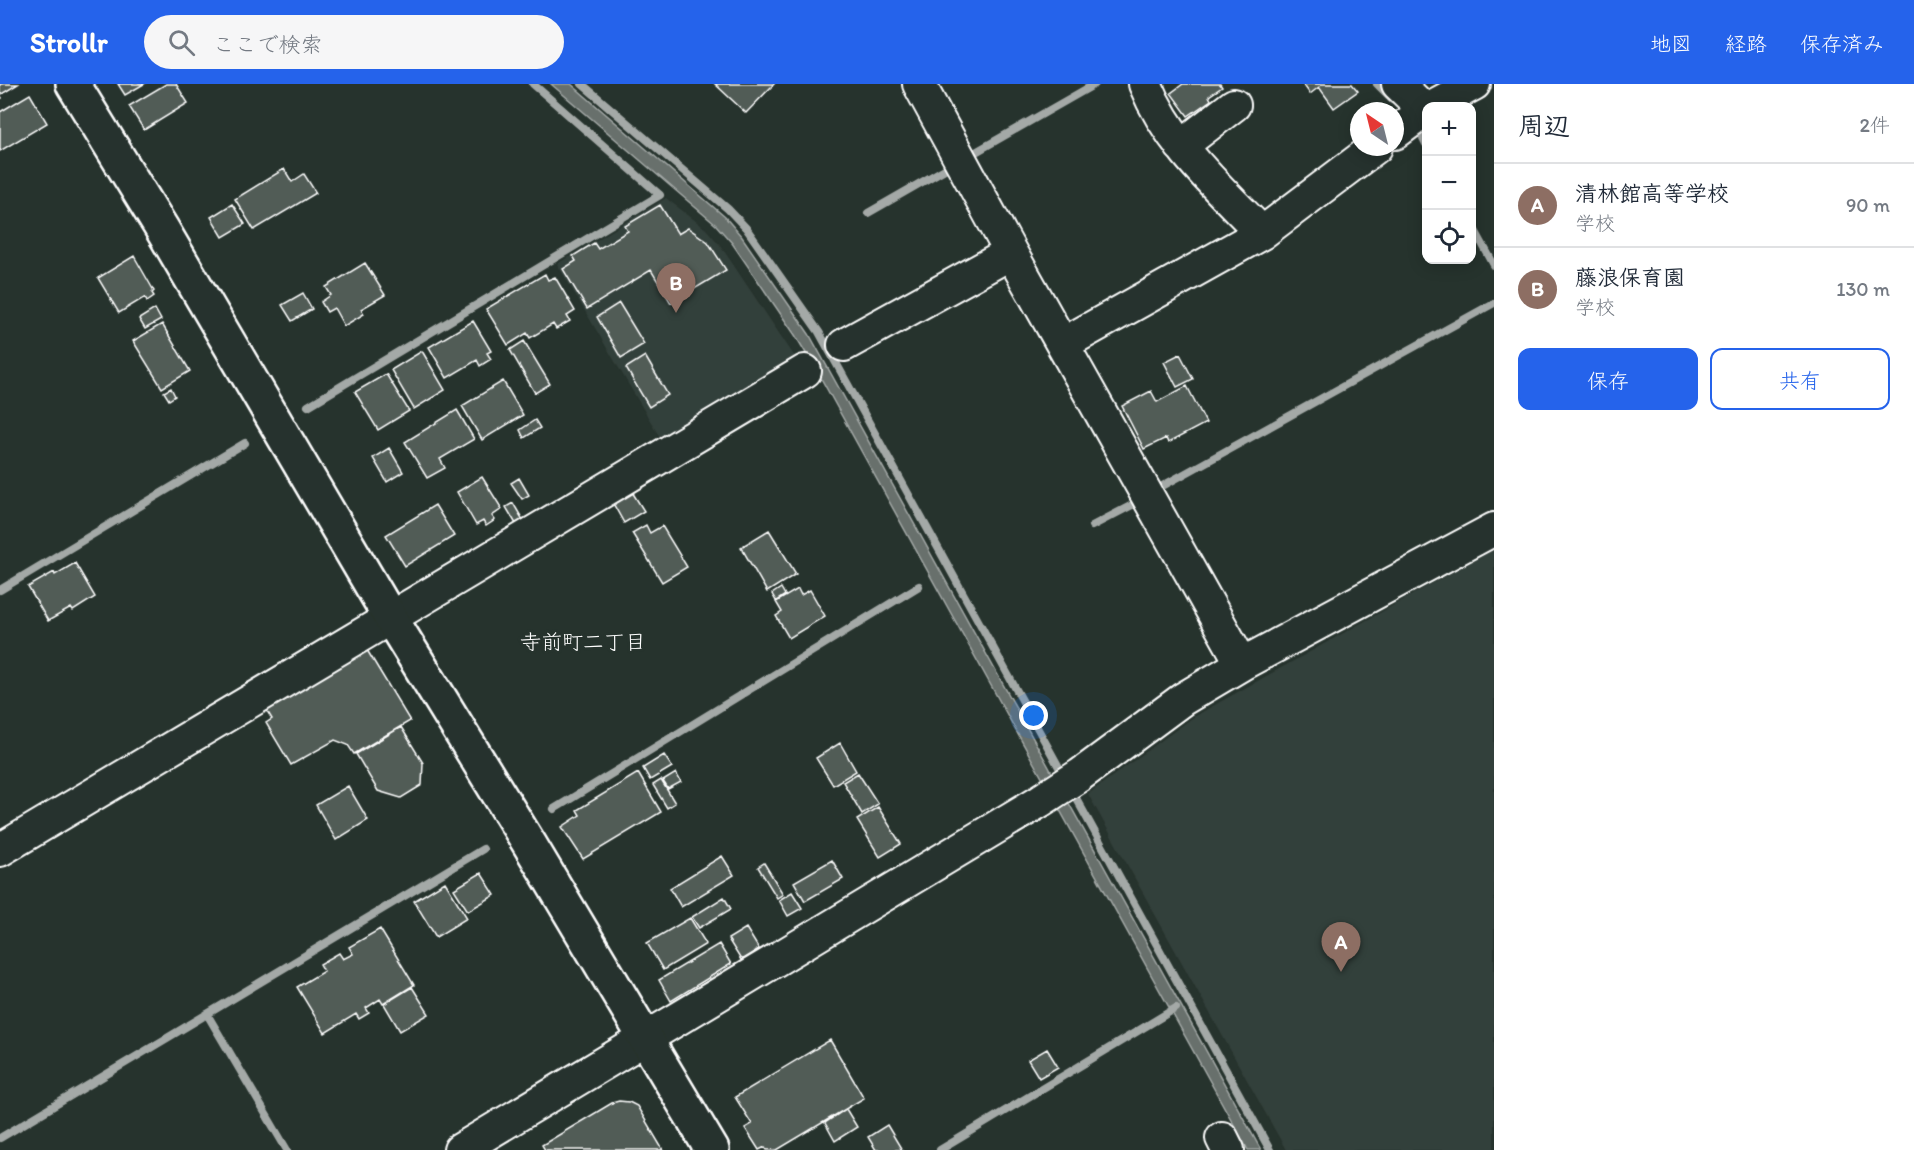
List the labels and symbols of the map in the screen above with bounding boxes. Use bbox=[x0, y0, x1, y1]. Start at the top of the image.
north arrow bbox=[1350, 102, 1404, 156]
pin: B bbox=[656, 264, 696, 313]
district label: 寺前町二丁目 bbox=[520, 629, 646, 654]
your location bbox=[1019, 701, 1048, 730]
pin: A bbox=[1322, 922, 1360, 972]

